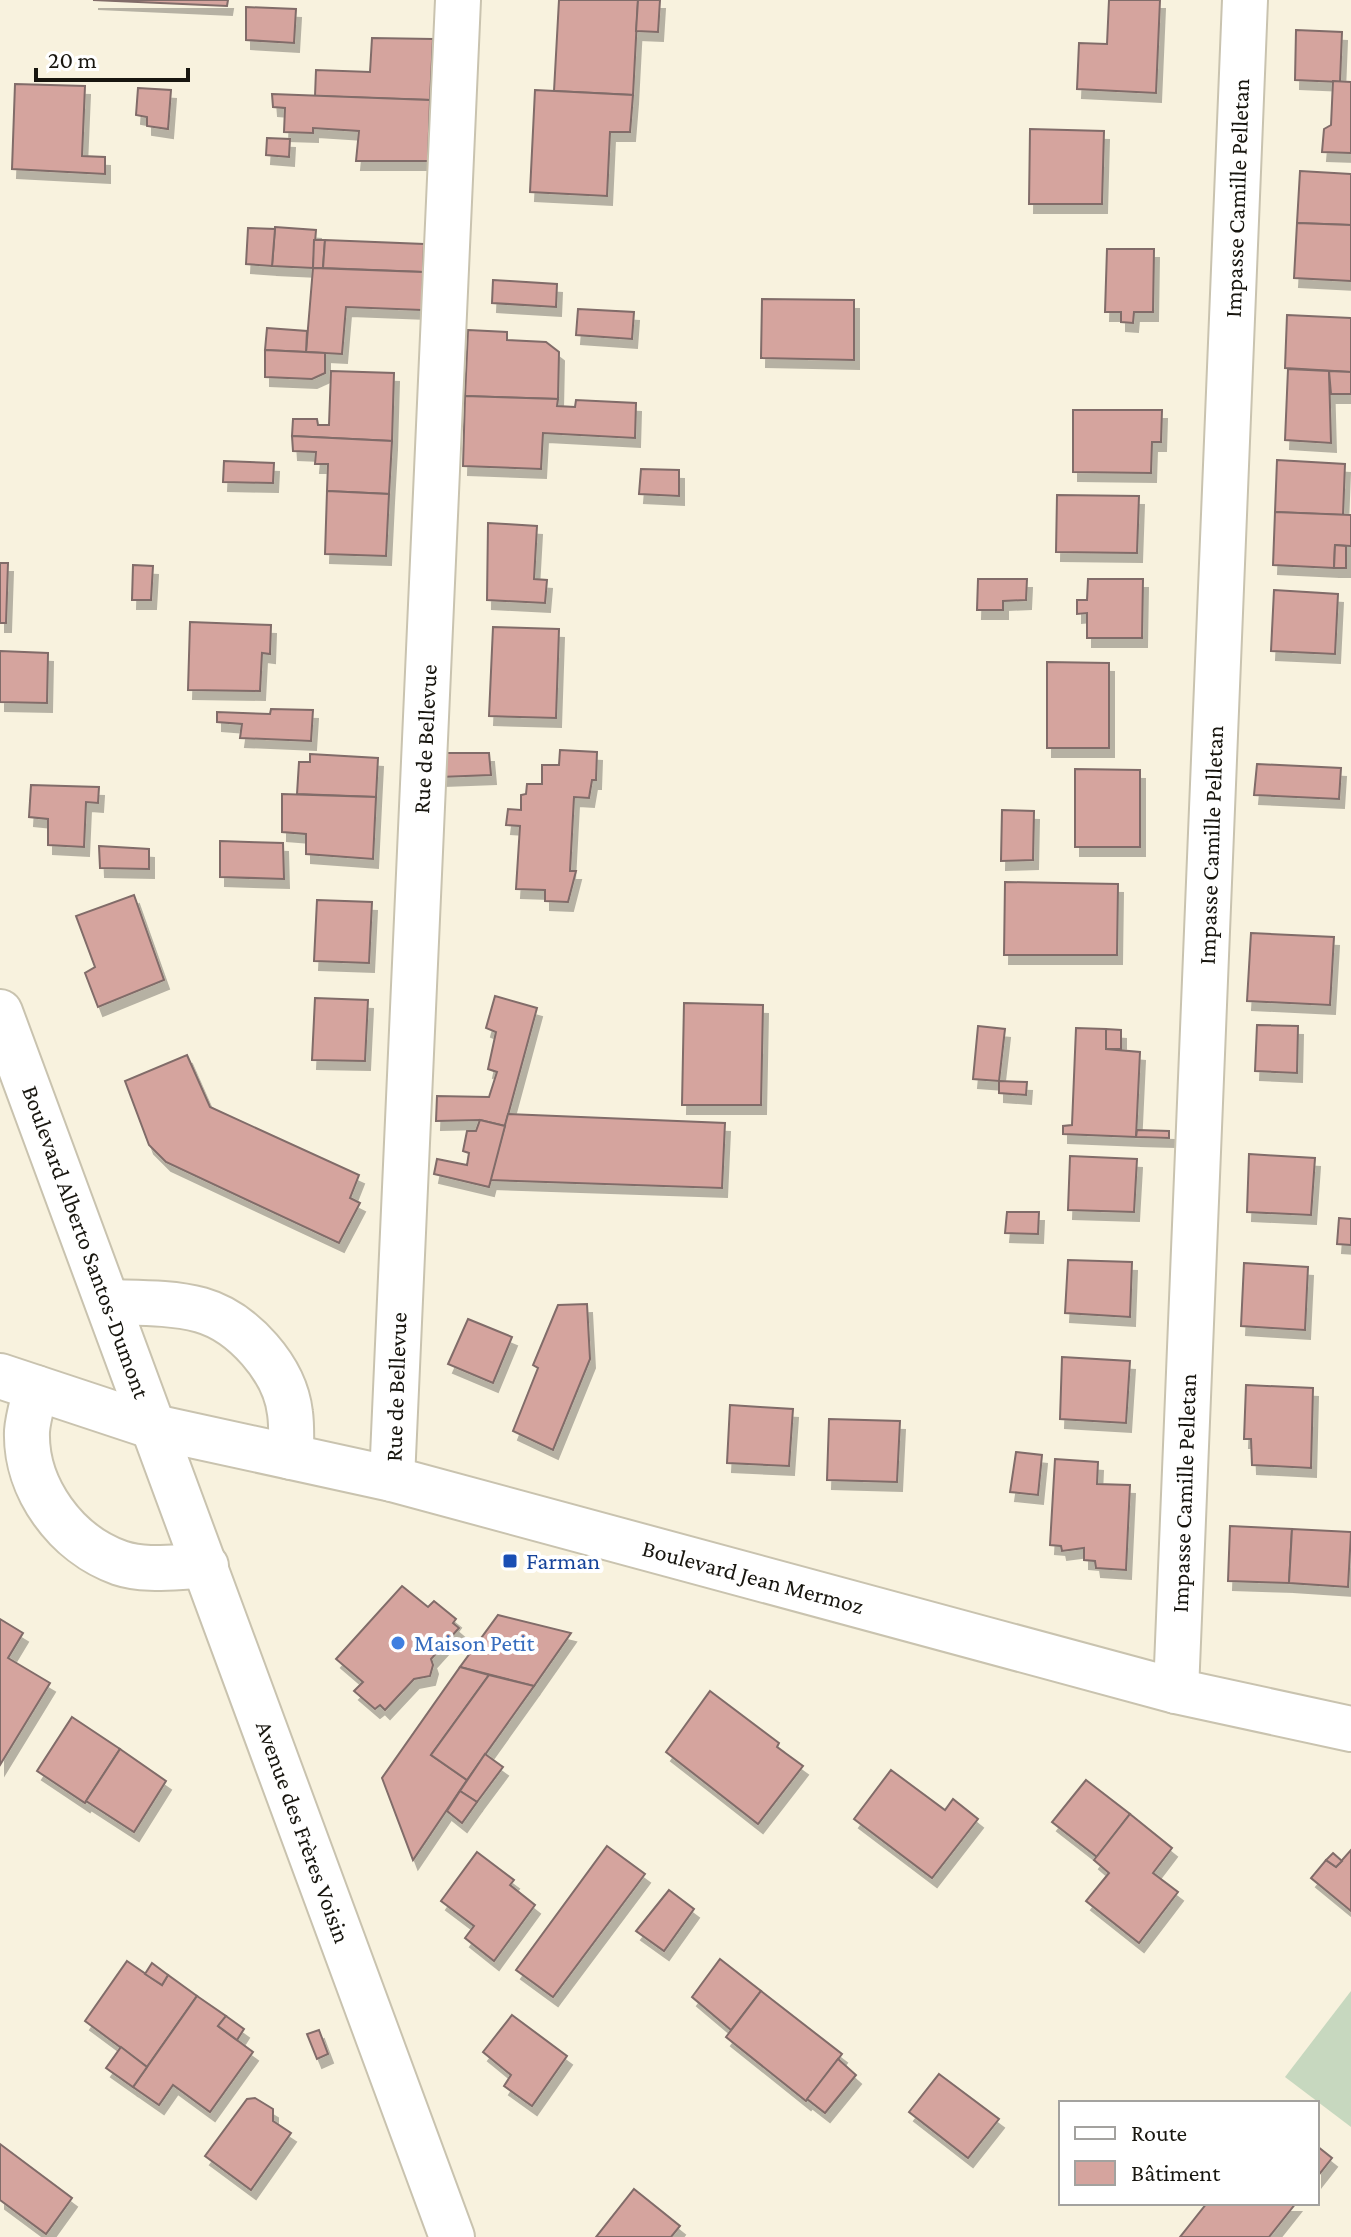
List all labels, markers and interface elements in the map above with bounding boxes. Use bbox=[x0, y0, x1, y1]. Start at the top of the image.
scale bar bbox=[36, 32, 188, 82]
text: 20 m bbox=[48, 46, 97, 73]
street label: Impasse Camille Pelletan bbox=[1219, 78, 1254, 318]
street label: Rue de Bellevue bbox=[407, 664, 442, 814]
street label: Impasse Camille Pelletan bbox=[1193, 725, 1228, 965]
street label: Boulevard Alberto Santos-Dumont bbox=[17, 1082, 156, 1403]
street label: Rue de Bellevue bbox=[379, 1312, 412, 1462]
street label: Impasse Camille Pelletan bbox=[1166, 1373, 1201, 1613]
street label: Boulevard Jean Mermoz bbox=[639, 1534, 867, 1619]
place label: Farman bbox=[526, 1547, 600, 1574]
marker: Farman bbox=[501, 1552, 519, 1570]
place label: Maison Petit bbox=[414, 1629, 535, 1656]
marker: Maison Petit bbox=[389, 1634, 407, 1652]
street label: Avenue des Frères Voisin bbox=[251, 1717, 356, 1947]
legend bbox=[1059, 2101, 1319, 2205]
text: Route bbox=[1131, 2119, 1187, 2146]
text: Bâtiment bbox=[1131, 2159, 1221, 2186]

